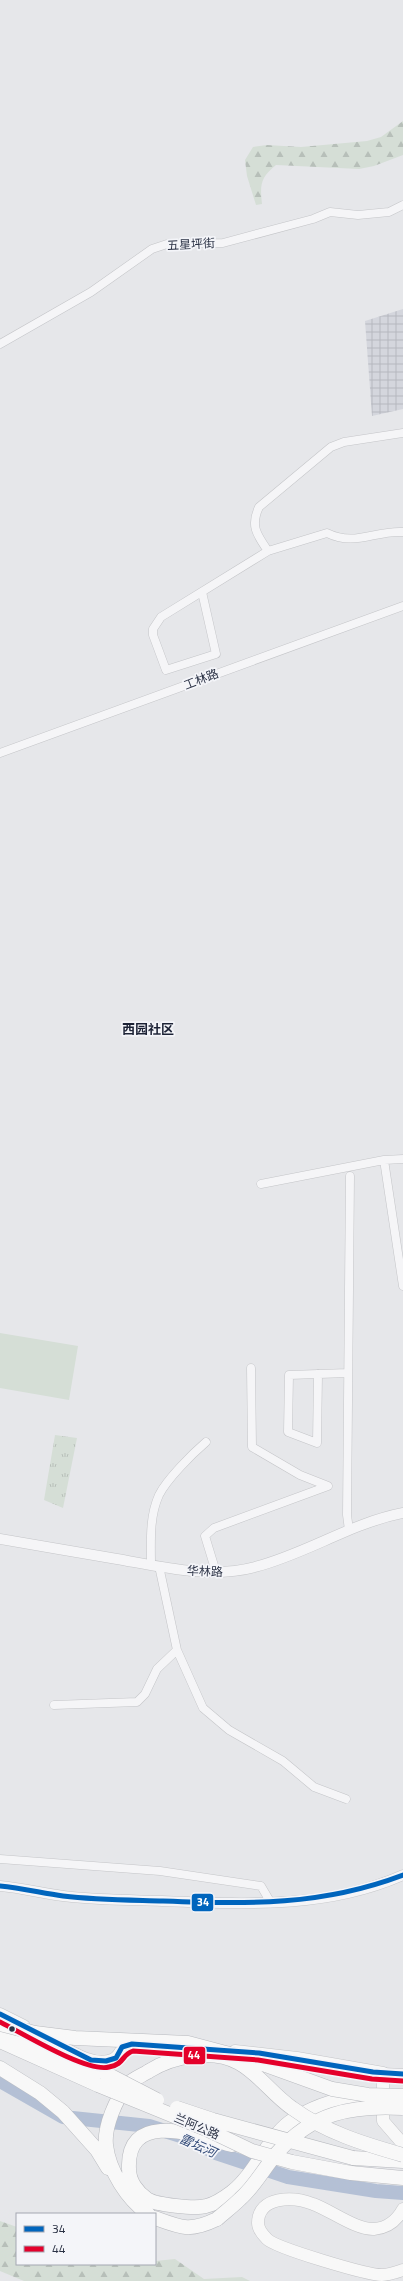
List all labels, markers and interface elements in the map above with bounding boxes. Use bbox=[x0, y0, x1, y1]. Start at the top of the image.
street label: 五星坪街 bbox=[167, 233, 215, 255]
street label: 工林路 bbox=[181, 664, 221, 694]
district label: 西园社区 bbox=[122, 1019, 174, 1039]
street label: 华林路 bbox=[187, 1561, 223, 1581]
line badge: 34 bbox=[191, 1893, 214, 1912]
text: 34 bbox=[197, 1894, 209, 1910]
unlabelled marker bbox=[7, 2024, 17, 2034]
line badge: 44 bbox=[183, 2046, 206, 2065]
text: 44 bbox=[188, 2047, 200, 2063]
street label: 兰阿公路 bbox=[171, 2108, 223, 2144]
water label: 雷坛河 bbox=[176, 2128, 223, 2163]
legend bbox=[16, 2213, 156, 2265]
text: 34 bbox=[52, 2219, 66, 2238]
text: 44 bbox=[52, 2239, 66, 2258]

